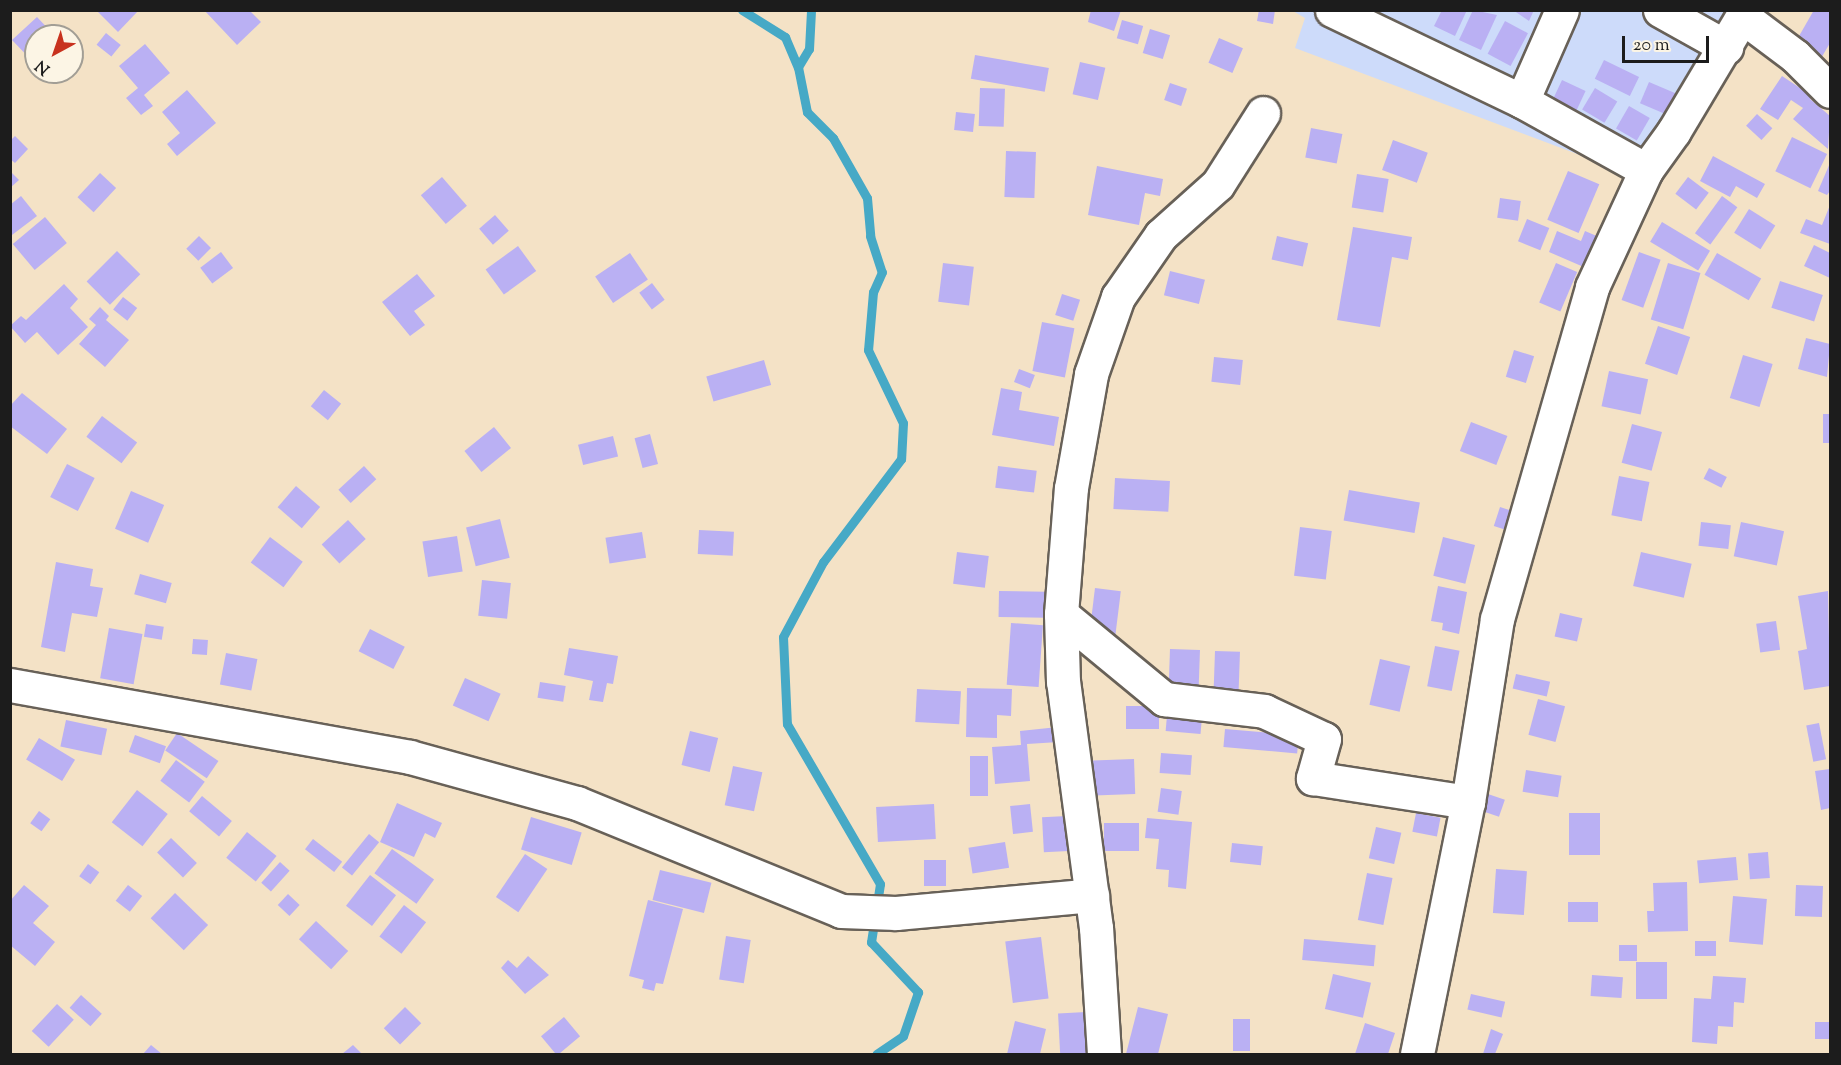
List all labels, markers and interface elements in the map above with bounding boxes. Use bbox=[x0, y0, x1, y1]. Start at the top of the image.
north arrow bbox=[24, 24, 84, 84]
scale bar bbox=[1625, 24, 1712, 62]
text: 20 m bbox=[1633, 33, 1670, 59]
text: N bbox=[31, 54, 56, 80]

